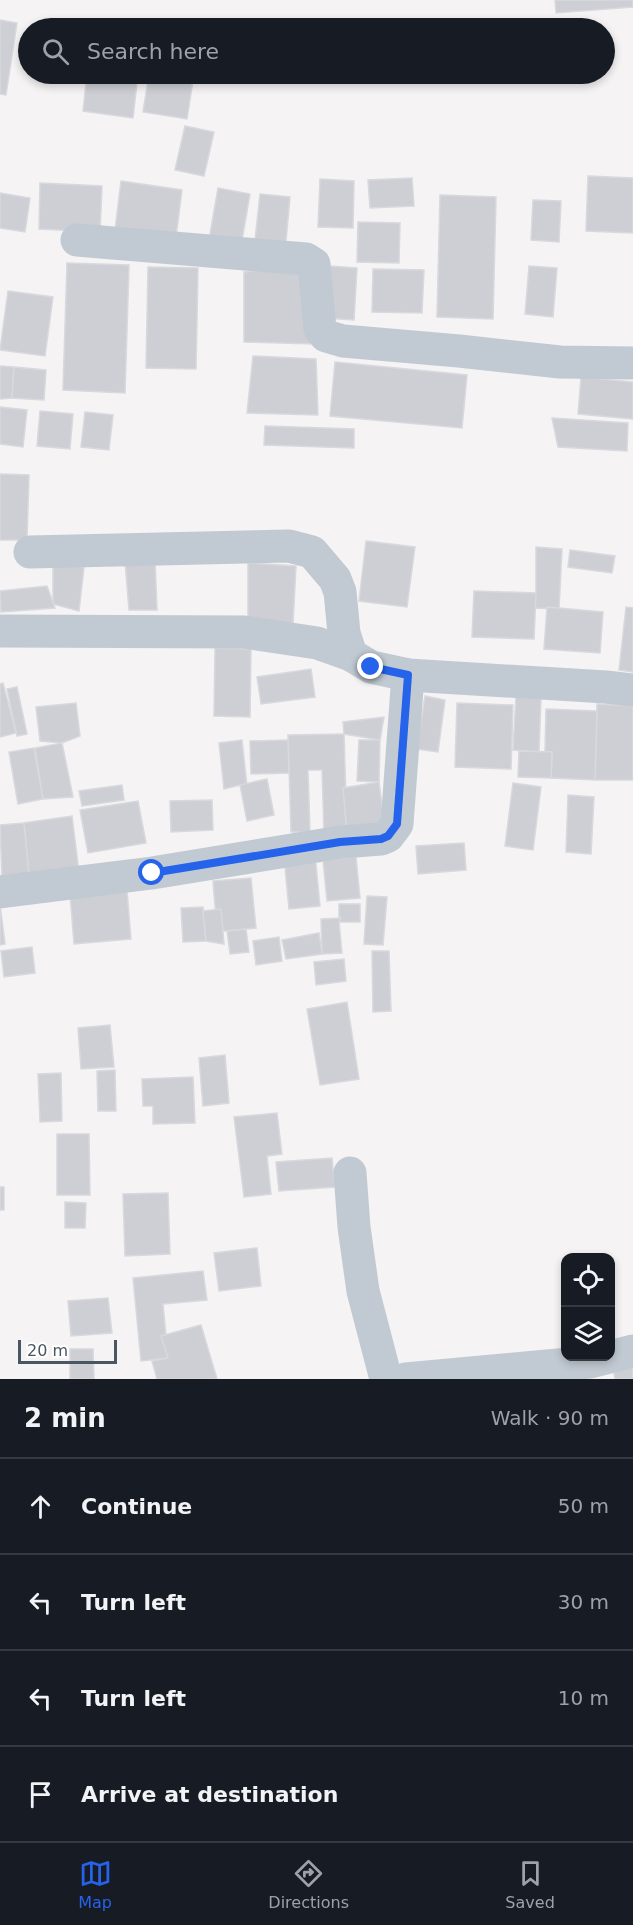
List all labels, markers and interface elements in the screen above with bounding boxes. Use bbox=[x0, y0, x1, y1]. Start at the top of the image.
search box bbox=[18, 18, 615, 84]
icon: search bbox=[39, 35, 72, 68]
text: Search here bbox=[87, 39, 219, 64]
route end bbox=[357, 653, 383, 679]
route start bbox=[138, 859, 164, 885]
map controls bbox=[561, 1253, 615, 1361]
button: locate bbox=[561, 1253, 615, 1307]
button: layers bbox=[561, 1307, 615, 1361]
scale bar bbox=[18, 1337, 117, 1364]
text: 20 m bbox=[27, 1341, 68, 1360]
text: 2 min bbox=[24, 1403, 106, 1433]
text: Walk · 90 m bbox=[491, 1406, 609, 1430]
icon: ahead bbox=[24, 1490, 57, 1523]
text: Continue bbox=[81, 1494, 192, 1519]
text: 50 m bbox=[558, 1494, 609, 1518]
icon: left bbox=[24, 1586, 57, 1619]
text: Turn left bbox=[81, 1590, 186, 1615]
text: 30 m bbox=[558, 1590, 609, 1614]
icon: left bbox=[24, 1682, 57, 1715]
text: Turn left bbox=[81, 1686, 186, 1711]
text: 10 m bbox=[558, 1686, 609, 1710]
icon: arrive bbox=[24, 1778, 57, 1811]
text: Arrive at destination bbox=[81, 1782, 338, 1807]
tab: Map bbox=[78, 1857, 112, 1912]
tab: Directions bbox=[268, 1857, 349, 1912]
tab: Saved bbox=[505, 1857, 555, 1912]

